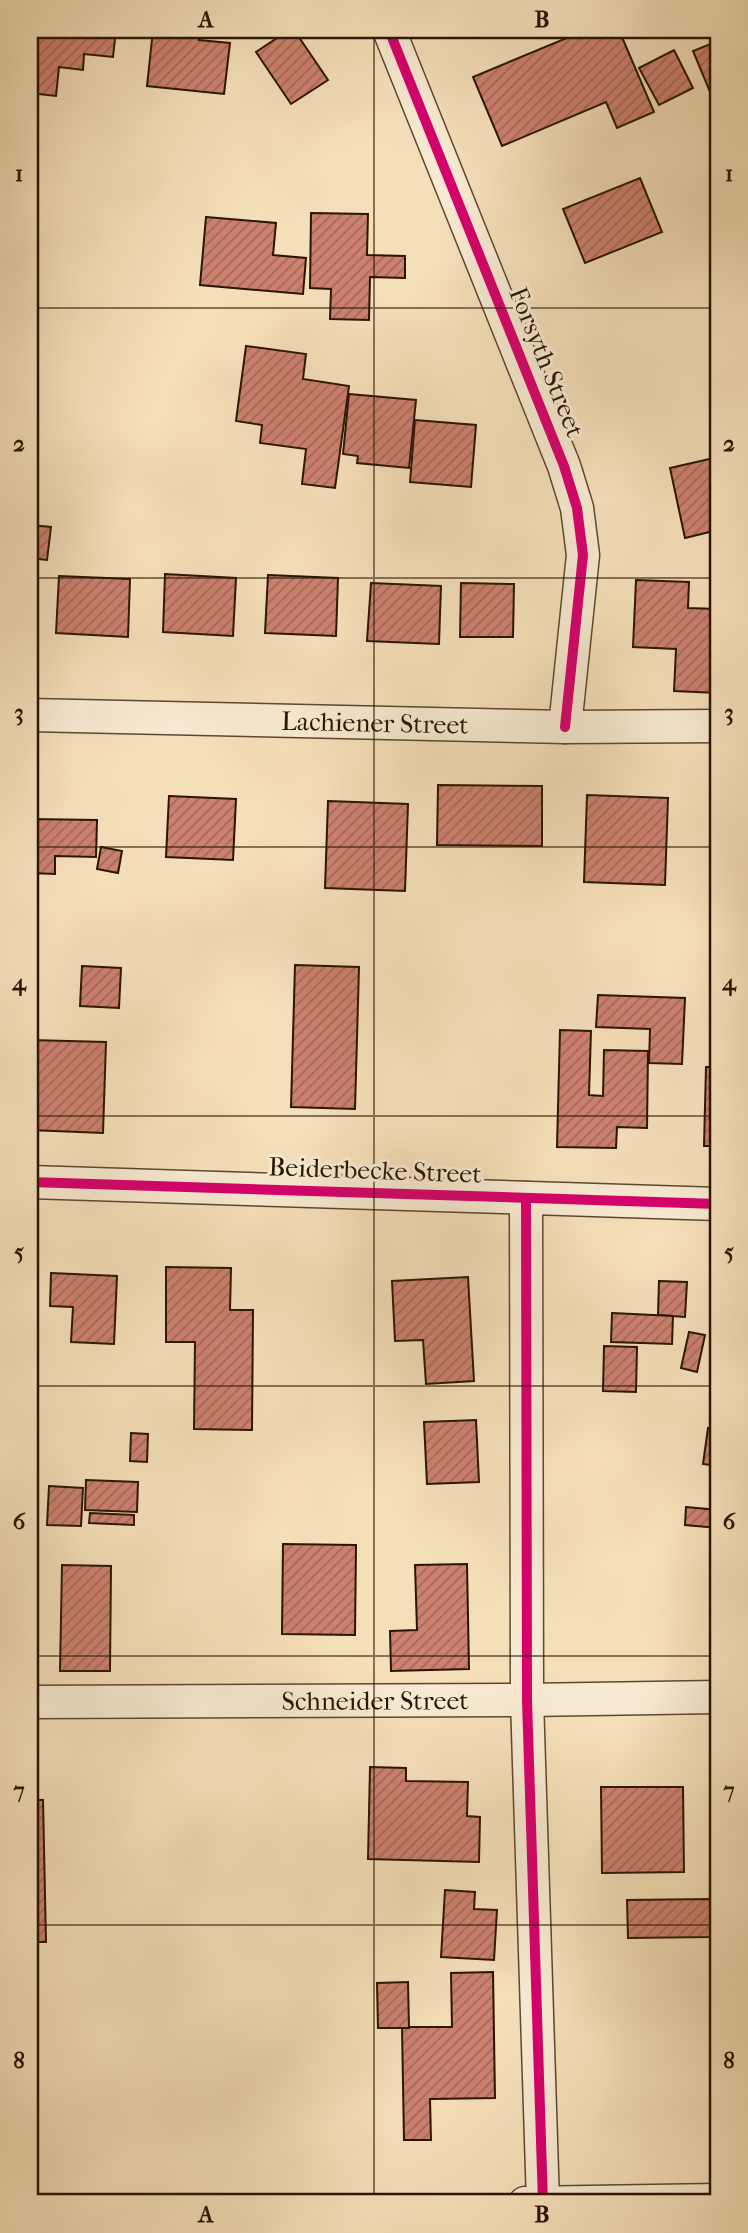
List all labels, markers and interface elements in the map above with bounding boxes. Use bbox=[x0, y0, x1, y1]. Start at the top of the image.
text: A bbox=[197, 6, 215, 33]
text: B bbox=[535, 6, 550, 33]
text: 1 bbox=[15, 160, 23, 187]
text: 1 bbox=[725, 160, 733, 187]
street label: Forsyth Street bbox=[502, 283, 591, 442]
text: 2 bbox=[13, 430, 25, 457]
text: 2 bbox=[723, 430, 735, 457]
text: 3 bbox=[14, 699, 24, 726]
text: 3 bbox=[724, 699, 734, 726]
street label: Lachiener Street bbox=[281, 706, 470, 741]
text: 4 bbox=[11, 969, 27, 996]
text: 4 bbox=[721, 969, 737, 996]
street label: Beiderbecke Street bbox=[268, 1151, 483, 1190]
text: 5 bbox=[14, 1238, 24, 1265]
text: 5 bbox=[724, 1238, 734, 1265]
text: 6 bbox=[13, 1508, 26, 1535]
text: 6 bbox=[723, 1508, 736, 1535]
street label: Schneider Street bbox=[281, 1685, 469, 1717]
text: 7 bbox=[12, 1777, 25, 1804]
text: 7 bbox=[722, 1777, 735, 1804]
text: 8 bbox=[13, 2047, 25, 2074]
text: 8 bbox=[723, 2047, 735, 2074]
text: A bbox=[197, 2201, 215, 2228]
text: B bbox=[535, 2201, 550, 2228]

